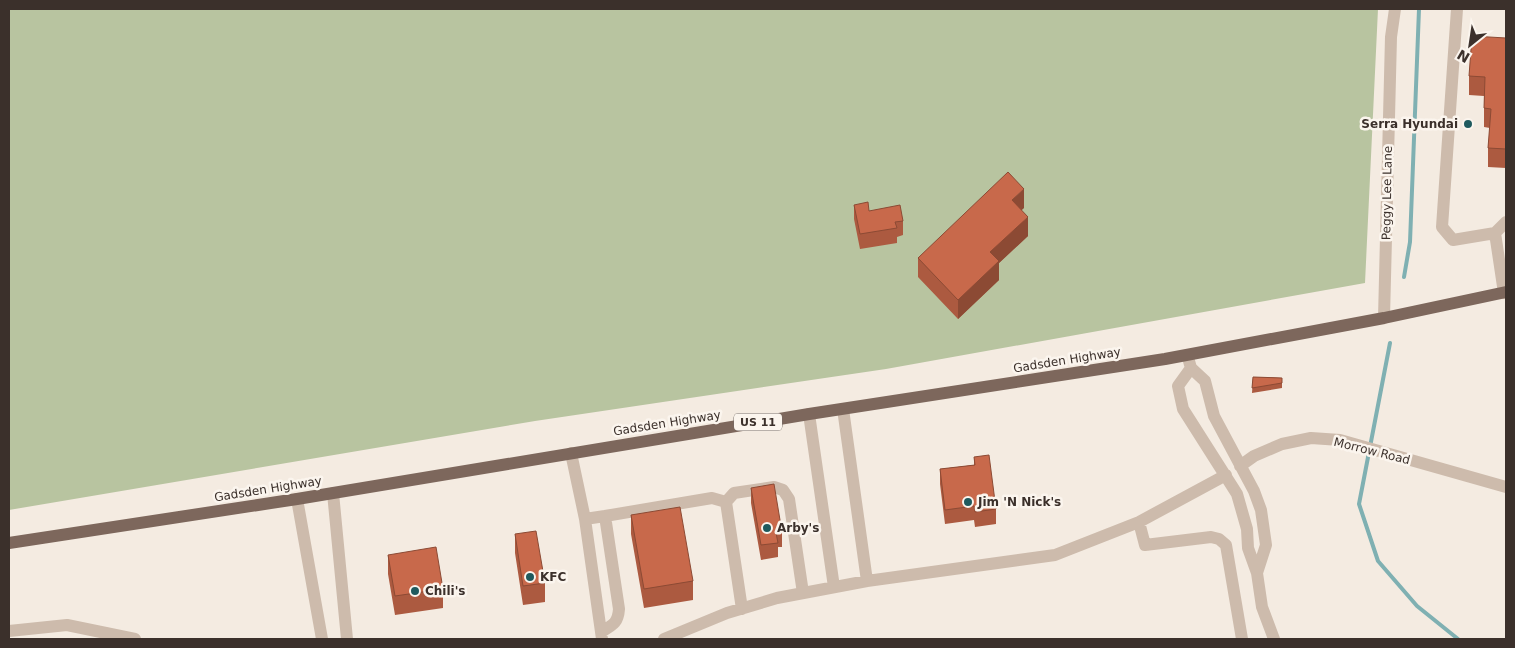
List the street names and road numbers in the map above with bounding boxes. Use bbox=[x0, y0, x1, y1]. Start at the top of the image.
street label: Peggy Lee Lane bbox=[1379, 146, 1395, 240]
street label: Gadsden Highway bbox=[1012, 345, 1122, 375]
street label: Gadsden Highway bbox=[612, 408, 722, 438]
road number: US 11 bbox=[734, 414, 782, 431]
street label: Morrow Road bbox=[1332, 435, 1412, 467]
street label: Gadsden Highway bbox=[213, 474, 323, 504]

